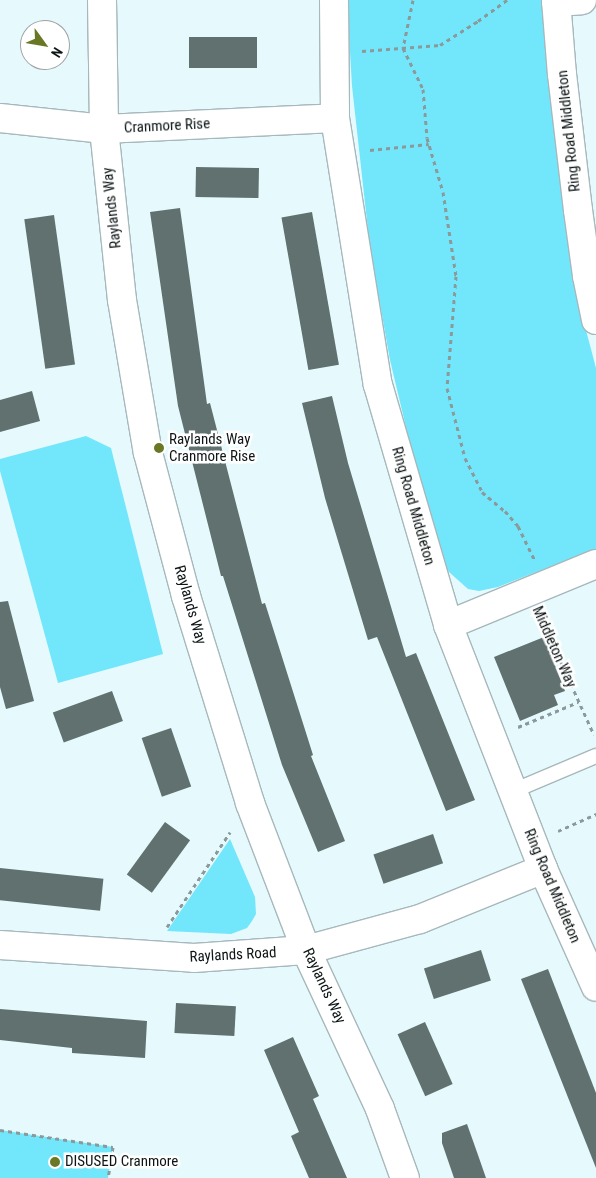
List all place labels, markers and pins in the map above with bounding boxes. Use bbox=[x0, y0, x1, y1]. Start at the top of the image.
place label: Raylands Way Cranmore Rise bbox=[169, 430, 255, 465]
marker: Raylands Way Cranmore Rise bbox=[153, 442, 165, 454]
place label: DISUSED Cranmore bbox=[65, 1153, 178, 1171]
marker: DISUSED Cranmore bbox=[49, 1156, 61, 1168]

